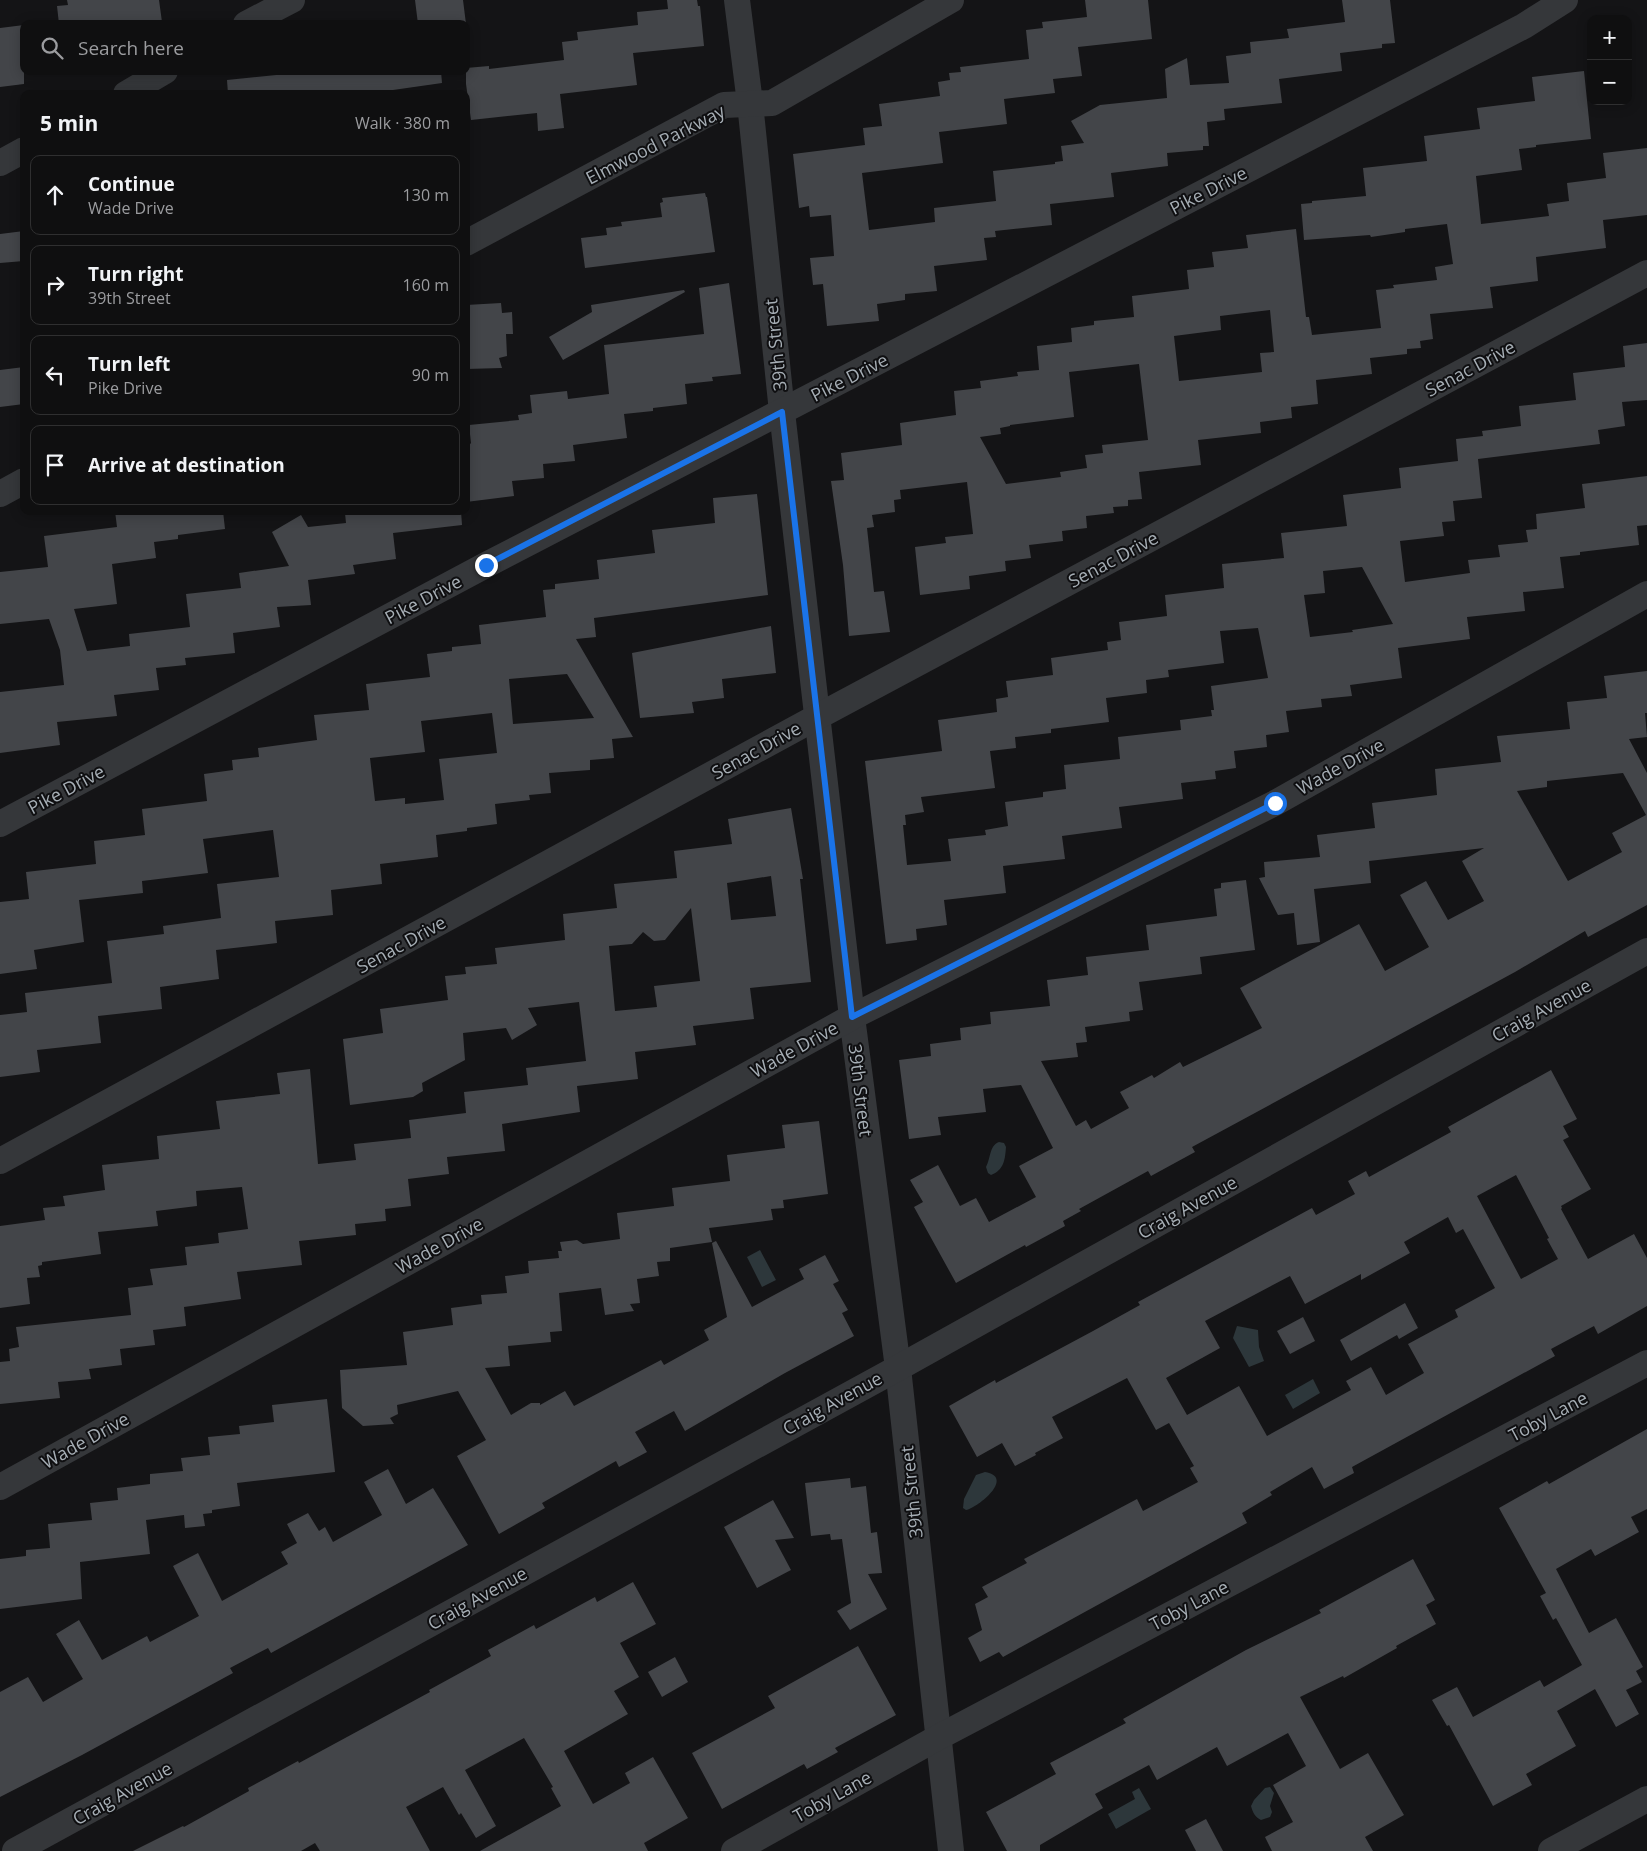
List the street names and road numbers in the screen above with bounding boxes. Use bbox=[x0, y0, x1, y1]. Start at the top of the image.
street label: Elmwood Parkway bbox=[581, 98, 730, 189]
street label: Pike Drive bbox=[1165, 160, 1251, 220]
street label: 39th Street bbox=[758, 298, 792, 392]
street label: Senac Drive bbox=[1421, 334, 1519, 402]
street label: Pike Drive bbox=[806, 347, 892, 407]
street label: Senac Drive bbox=[1064, 525, 1162, 593]
street label: Pike Drive bbox=[380, 569, 466, 629]
street label: Senac Drive bbox=[707, 716, 805, 784]
street label: Wade Drive bbox=[1292, 732, 1388, 800]
street label: Pike Drive bbox=[23, 759, 109, 819]
street label: Senac Drive bbox=[352, 910, 450, 978]
street label: Craig Avenue bbox=[1487, 973, 1595, 1047]
street label: Wade Drive bbox=[746, 1015, 842, 1083]
street label: 39th Street bbox=[843, 1042, 879, 1138]
street label: Craig Avenue bbox=[1133, 1170, 1241, 1244]
street label: Wade Drive bbox=[391, 1211, 487, 1279]
street label: Craig Avenue bbox=[778, 1366, 886, 1440]
street label: Toby Lane bbox=[1504, 1385, 1592, 1447]
street label: Wade Drive bbox=[37, 1406, 133, 1474]
street label: 39th Street bbox=[894, 1445, 928, 1539]
street label: Craig Avenue bbox=[423, 1561, 531, 1635]
street label: Toby Lane bbox=[1145, 1574, 1233, 1636]
street label: Craig Avenue bbox=[68, 1756, 176, 1830]
street label: Toby Lane bbox=[789, 1765, 875, 1827]

